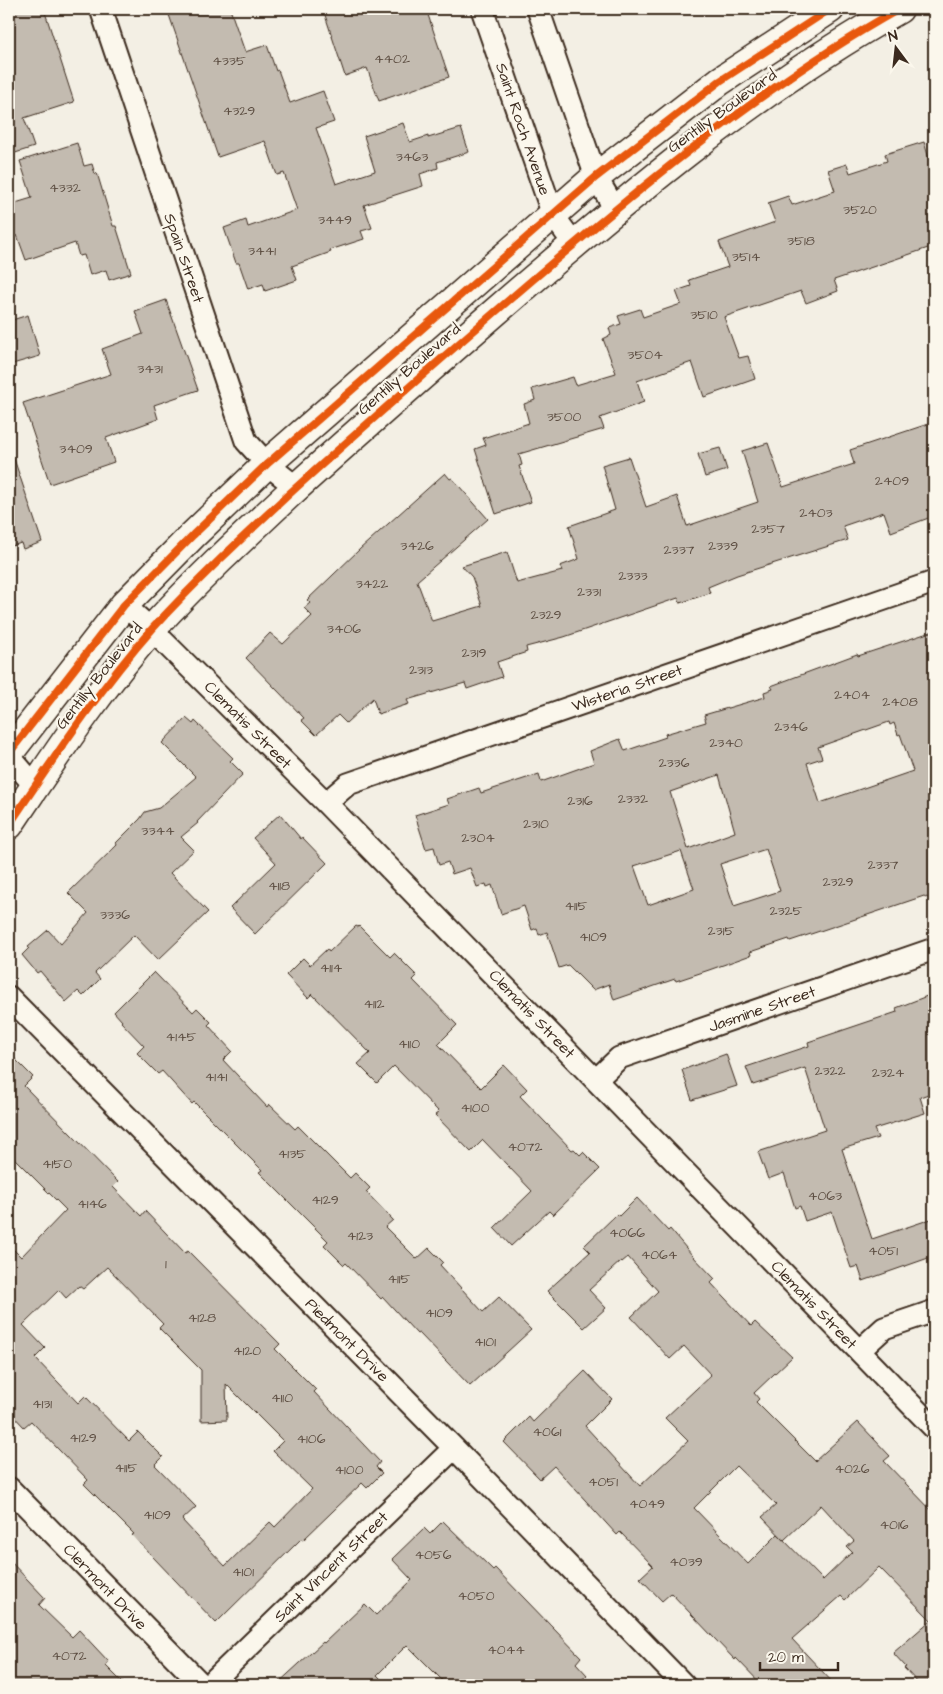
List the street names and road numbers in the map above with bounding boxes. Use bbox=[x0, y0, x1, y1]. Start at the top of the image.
street label: Saint Roch Avenue bbox=[490, 60, 556, 198]
street label: Gentilly Boulevard bbox=[663, 64, 782, 159]
street label: Spain Street bbox=[158, 210, 210, 306]
street label: Gentilly Boulevard bbox=[353, 318, 466, 421]
street label: Gentilly Boulevard bbox=[50, 618, 148, 735]
street label: Wisteria Street bbox=[569, 659, 686, 717]
street label: Clematis Street bbox=[199, 676, 297, 774]
street label: Clematis Street bbox=[484, 965, 580, 1064]
street label: Jasmine Street bbox=[705, 980, 819, 1038]
street label: Clematis Street bbox=[766, 1256, 862, 1355]
street label: Piedmont Drive bbox=[300, 1293, 394, 1387]
street label: Saint Vincent Street bbox=[269, 1506, 393, 1627]
street label: Clermont Drive bbox=[58, 1539, 152, 1635]

